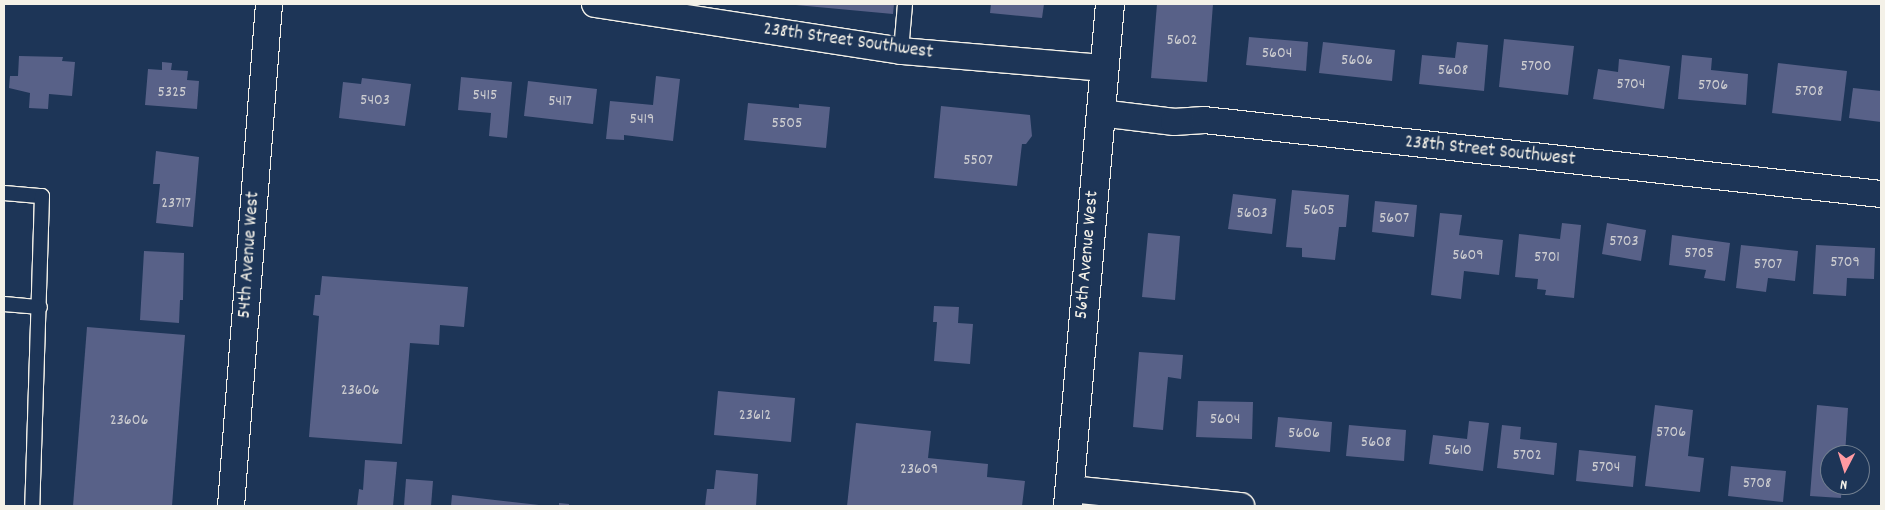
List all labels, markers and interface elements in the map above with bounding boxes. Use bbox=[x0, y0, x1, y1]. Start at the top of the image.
street label: 238th Street Southwest bbox=[762, 19, 934, 65]
house number: 5602 bbox=[1167, 31, 1197, 51]
house number: 5604 bbox=[1262, 44, 1292, 64]
house number: 5606 bbox=[1341, 51, 1373, 71]
house number: 5700 bbox=[1521, 57, 1551, 77]
house number: 5608 bbox=[1438, 61, 1468, 81]
house number: 5704 bbox=[1617, 75, 1645, 95]
house number: 5706 bbox=[1698, 76, 1728, 96]
house number: 5708 bbox=[1795, 82, 1823, 102]
house number: 5325 bbox=[158, 83, 186, 103]
house number: 5415 bbox=[473, 86, 497, 106]
house number: 5403 bbox=[360, 91, 390, 111]
house number: 5417 bbox=[548, 92, 572, 112]
house number: 5419 bbox=[630, 110, 654, 130]
house number: 5505 bbox=[772, 114, 802, 134]
street label: 238th Street Southwest bbox=[1404, 132, 1576, 172]
house number: 5507 bbox=[963, 151, 993, 171]
street label: 56th Avenue West bbox=[1071, 190, 1105, 320]
street label: 54th Avenue West bbox=[234, 191, 266, 319]
house number: 23717 bbox=[161, 194, 191, 214]
house number: 5605 bbox=[1303, 201, 1335, 221]
house number: 5603 bbox=[1236, 204, 1268, 224]
house number: 5607 bbox=[1379, 209, 1409, 229]
house number: 5703 bbox=[1609, 232, 1639, 252]
house number: 5705 bbox=[1684, 244, 1714, 264]
house number: 5609 bbox=[1452, 246, 1484, 266]
house number: 5701 bbox=[1534, 248, 1560, 268]
house number: 5709 bbox=[1830, 253, 1860, 273]
house number: 5707 bbox=[1754, 255, 1782, 275]
house number: 23606 bbox=[341, 381, 379, 401]
house number: 23612 bbox=[739, 406, 771, 426]
house number: 5604 bbox=[1210, 410, 1240, 430]
house number: 23606 bbox=[110, 411, 148, 431]
house number: 5706 bbox=[1656, 423, 1686, 443]
house number: 5606 bbox=[1288, 424, 1320, 444]
house number: 5608 bbox=[1361, 433, 1391, 453]
house number: 5610 bbox=[1444, 441, 1472, 461]
north arrow bbox=[1820, 445, 1870, 495]
house number: 5702 bbox=[1512, 446, 1542, 466]
house number: 5704 bbox=[1592, 458, 1620, 478]
house number: 23609 bbox=[900, 460, 938, 480]
house number: 5708 bbox=[1743, 474, 1771, 494]
text: N bbox=[1839, 474, 1848, 494]

